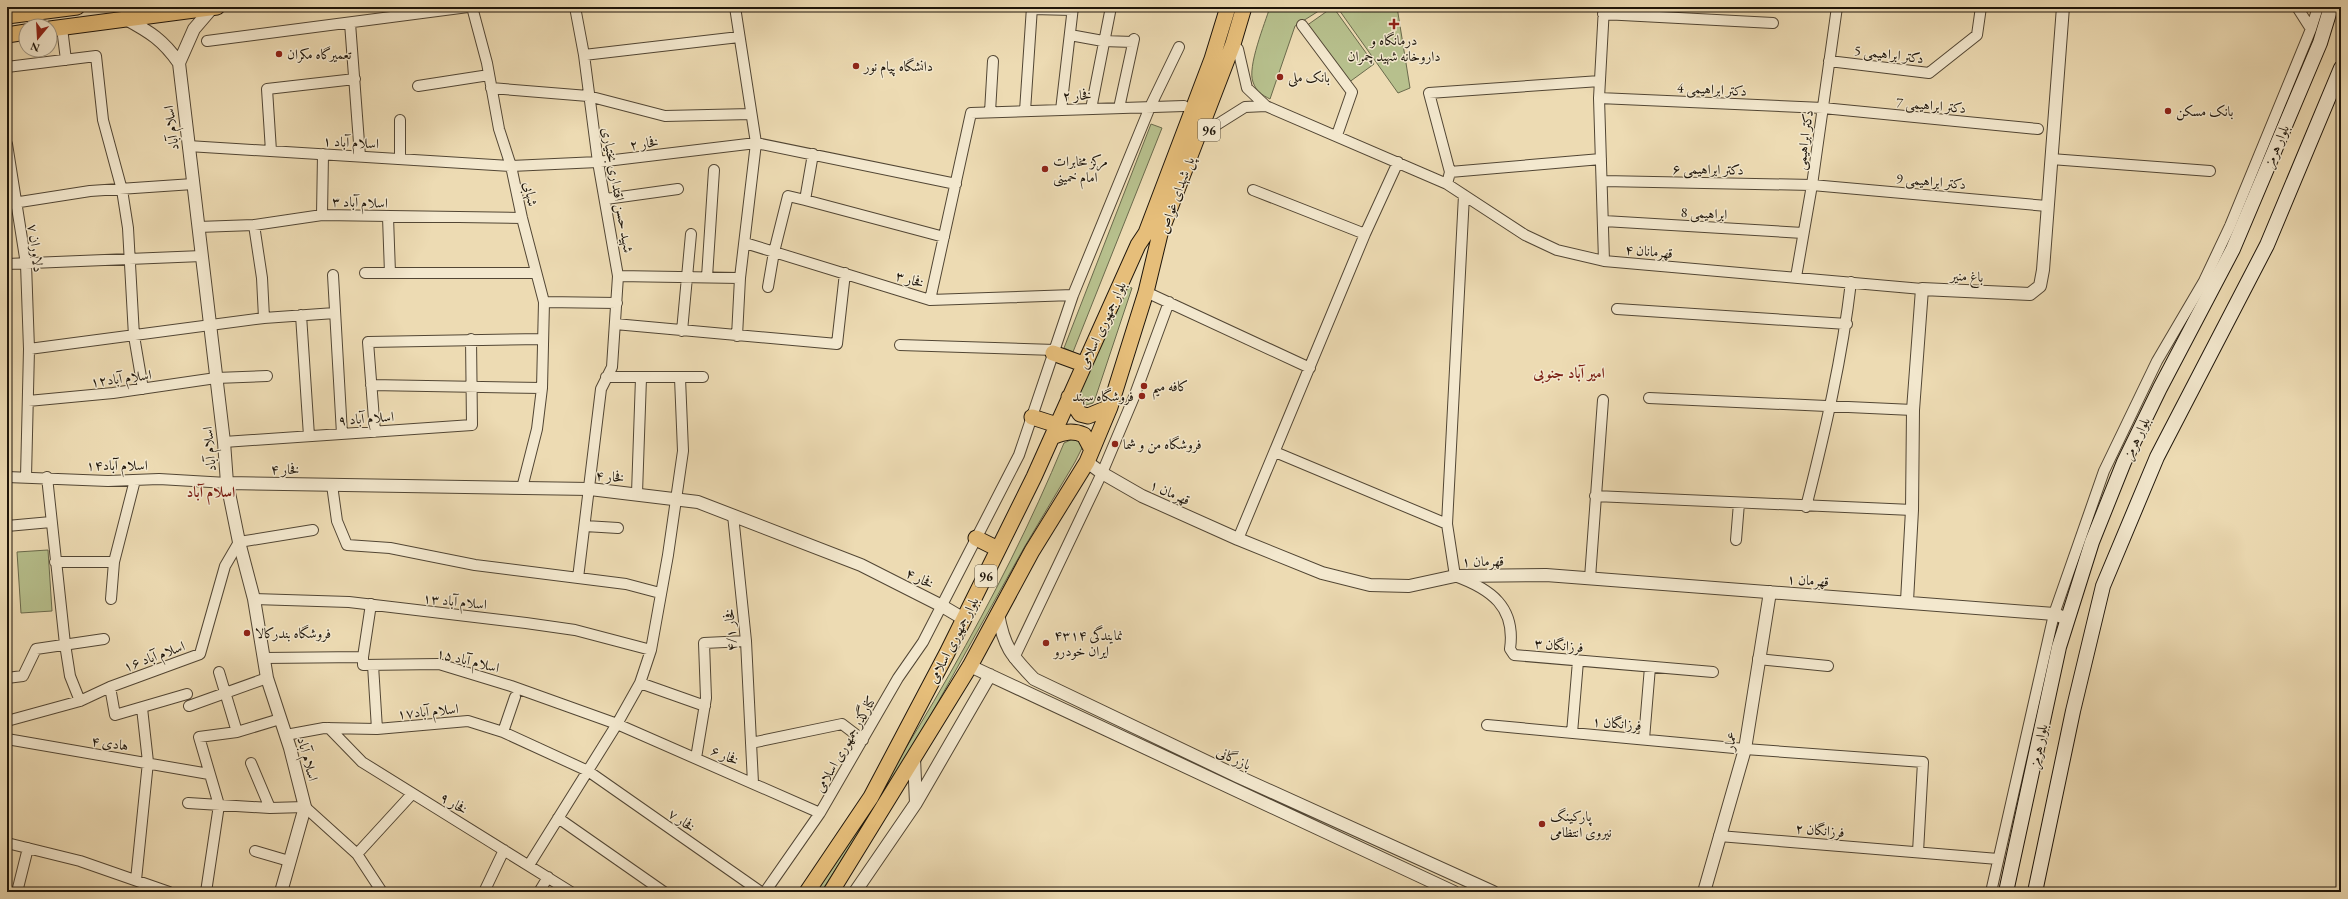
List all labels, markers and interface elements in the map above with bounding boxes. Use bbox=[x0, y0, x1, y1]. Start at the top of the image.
north arrow bbox=[18, 18, 58, 58]
marker: درمانگاه و داروخانه شهید چمران bbox=[1388, 18, 1400, 30]
place label: درمانگاه و داروخانه شهید چمران bbox=[1347, 31, 1441, 66]
text: N bbox=[28, 39, 41, 56]
street label: دکتر ابراهیمی 5 bbox=[1853, 41, 1925, 68]
place label: تعمیرگاه مکران bbox=[287, 45, 352, 64]
marker: تعمیرگاه مکران bbox=[274, 49, 284, 59]
place label: دانشگاه پیام نور bbox=[862, 57, 933, 79]
marker: دانشگاه پیام نور bbox=[851, 61, 861, 71]
place label: بانک ملی bbox=[1288, 68, 1330, 87]
marker: بانک ملی bbox=[1275, 72, 1285, 82]
street label: دکتر ابراهیمی 4 bbox=[1677, 78, 1747, 101]
street label: فخار ۲ bbox=[1062, 85, 1092, 105]
street label: دکتر ابراهیمی 7 bbox=[1895, 93, 1967, 118]
place label: بانک مسکن bbox=[2176, 102, 2234, 121]
street label: اسلام آباد bbox=[159, 104, 187, 151]
marker: بانک مسکن bbox=[2163, 106, 2173, 116]
street label: دکتر ابراهیمی bbox=[1791, 109, 1818, 171]
road number: 96 bbox=[1198, 119, 1220, 141]
street label: بلوار هرمز bbox=[2259, 122, 2294, 170]
street label: شهید حسن اقتداری بختیاری bbox=[597, 126, 638, 255]
street label: اسلام آباد ۱ bbox=[322, 132, 379, 156]
street label: فخار ۲ bbox=[629, 132, 659, 154]
place label: مرکز مخابرات امام خمینی bbox=[1053, 152, 1108, 190]
street label: پل شهدای غواص bbox=[1154, 153, 1201, 237]
street label: دکتر ابراهیمی ۶ bbox=[1672, 159, 1744, 180]
marker: مرکز مخابرات امام خمینی bbox=[1040, 164, 1050, 174]
street label: دکتر ابراهیمی 9 bbox=[1895, 169, 1967, 194]
street label: شهابی bbox=[519, 180, 542, 208]
street label: اسلام آباد ۳ bbox=[332, 192, 388, 216]
street label: ابراهیمی 8 bbox=[1680, 203, 1728, 224]
street label: دلاوران ۷ bbox=[24, 223, 48, 273]
street label: قهرمانان ۴ bbox=[1624, 240, 1674, 262]
street label: فخار ۳ bbox=[894, 266, 926, 292]
street label: باغ منیر bbox=[1948, 266, 1984, 289]
street label: بلوار جمهوری اسلامی bbox=[1074, 278, 1130, 372]
district label: امير آباد جنوبی bbox=[1532, 363, 1605, 384]
street label: اسلام آباد۱۲ bbox=[89, 365, 153, 395]
place label: کافه میم bbox=[1152, 377, 1188, 400]
marker: کافه میم bbox=[1139, 381, 1149, 391]
place label: فروشگاه سهند bbox=[1072, 387, 1134, 406]
marker: فروشگاه سهند bbox=[1137, 391, 1147, 401]
street label: اسلام آباد ۹ bbox=[337, 407, 395, 433]
street label: بلوار هرمز bbox=[2118, 414, 2155, 462]
street label: اسلام آباد bbox=[198, 425, 224, 472]
place label: فروشگاه من و شما bbox=[1123, 435, 1202, 454]
marker: فروشگاه من و شما bbox=[1110, 439, 1120, 449]
street label: اسلام آباد۱۴ bbox=[86, 456, 148, 478]
street label: فخار ۴ bbox=[270, 460, 300, 478]
street label: فخار ۴ bbox=[595, 466, 625, 486]
street label: قهرمان ۱ bbox=[1147, 475, 1193, 509]
district label: اسلام آباد bbox=[187, 482, 235, 505]
street label: قهرمان ۱ bbox=[1462, 552, 1504, 570]
street label: فخار ۴ bbox=[903, 563, 937, 593]
road number: 96 bbox=[975, 565, 997, 587]
street label: قهرمان ۱ bbox=[1786, 570, 1830, 590]
street label: اسلام آباد ۱۳ bbox=[422, 589, 488, 617]
street label: بلوار جمهوری اسلامی bbox=[924, 594, 983, 686]
street label: فخار ۴/۱ bbox=[720, 608, 740, 652]
place label: فروشگاه بندرکالا bbox=[255, 624, 331, 642]
place label: نمایندگی ۴۳۱۴ ایران خودرو bbox=[1052, 625, 1123, 660]
marker: فروشگاه بندرکالا bbox=[242, 628, 252, 638]
street label: فرزانگان ۳ bbox=[1534, 634, 1584, 656]
street label: اسلام آباد ۱۶ bbox=[121, 637, 189, 679]
marker: نمایندگی ۴۳۱۴ ایران خودرو bbox=[1041, 638, 1051, 648]
street label: اسلام آباد ۱۵ bbox=[434, 644, 501, 680]
street label: کنارگذر جمهوری اسلامی bbox=[809, 692, 880, 795]
street label: اسلام آباد۱۷ bbox=[397, 699, 460, 727]
street label: فرزانگان ۱ bbox=[1592, 712, 1642, 734]
street label: بلوار هرمز bbox=[2025, 722, 2052, 770]
street label: عمار bbox=[1719, 730, 1741, 754]
street label: هادی ۴ bbox=[90, 731, 130, 755]
street label: اسلام آباد bbox=[290, 735, 323, 784]
street label: فخار ۶ bbox=[708, 741, 742, 769]
street label: بازرگانی bbox=[1214, 742, 1254, 774]
street label: فخار ۹ bbox=[437, 788, 471, 818]
street label: فخار ۷ bbox=[665, 804, 699, 836]
place label: پارکینگ نیروی انتظامی bbox=[1550, 807, 1612, 841]
marker: پارکینگ نیروی انتظامی bbox=[1537, 819, 1547, 829]
street label: فرزانگان ۲ bbox=[1795, 819, 1845, 841]

